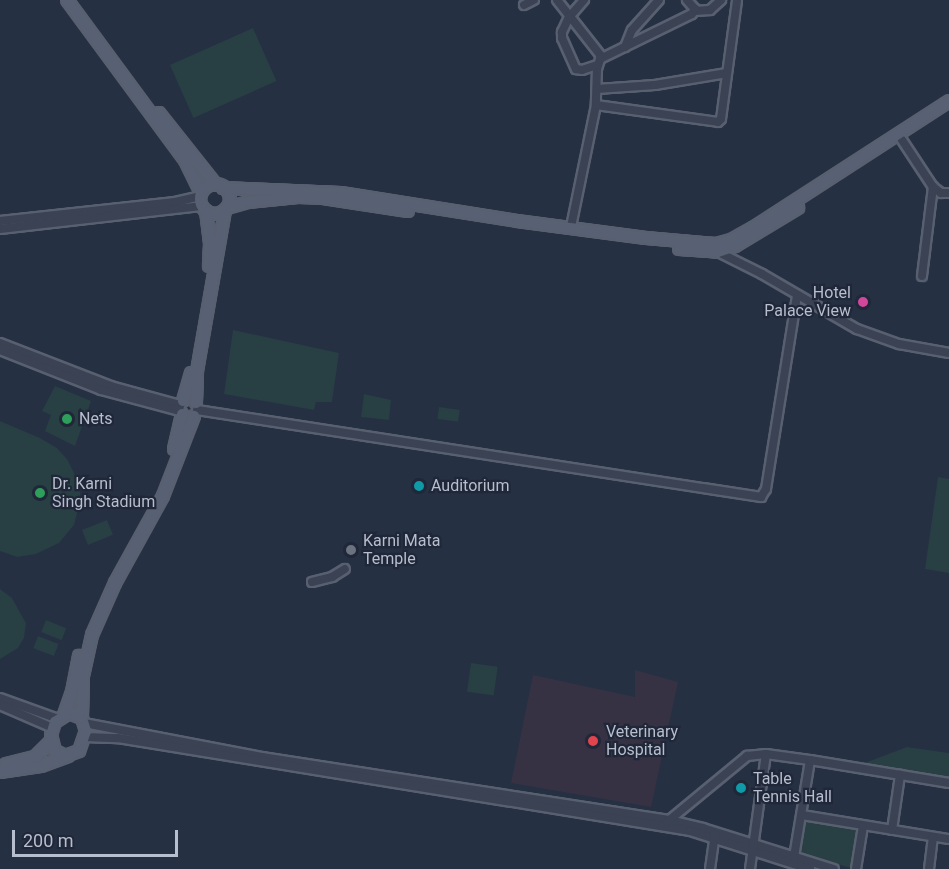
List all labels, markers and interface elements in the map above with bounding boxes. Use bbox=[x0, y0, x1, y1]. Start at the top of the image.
place label: Hotel Palace View bbox=[764, 283, 851, 321]
marker: Hotel Palace View bbox=[856, 295, 870, 309]
place label: Nets bbox=[79, 409, 112, 429]
marker: Nets bbox=[60, 412, 74, 426]
place label: Dr. Karni Singh Stadium bbox=[52, 474, 155, 512]
place label: Auditorium bbox=[431, 476, 509, 496]
marker: Auditorium bbox=[412, 479, 426, 493]
marker: Dr. Karni Singh Stadium bbox=[33, 486, 47, 500]
place label: Karni Mata Temple bbox=[363, 531, 440, 569]
marker: Karni Mata Temple bbox=[344, 543, 358, 557]
place label: Veterinary Hospital bbox=[606, 722, 678, 760]
marker: Veterinary Hospital bbox=[584, 732, 602, 750]
place label: Table Tennis Hall bbox=[753, 769, 832, 807]
marker: Table Tennis Hall bbox=[734, 781, 748, 795]
scale bar bbox=[15, 818, 182, 856]
text: 200 m bbox=[23, 830, 74, 851]

